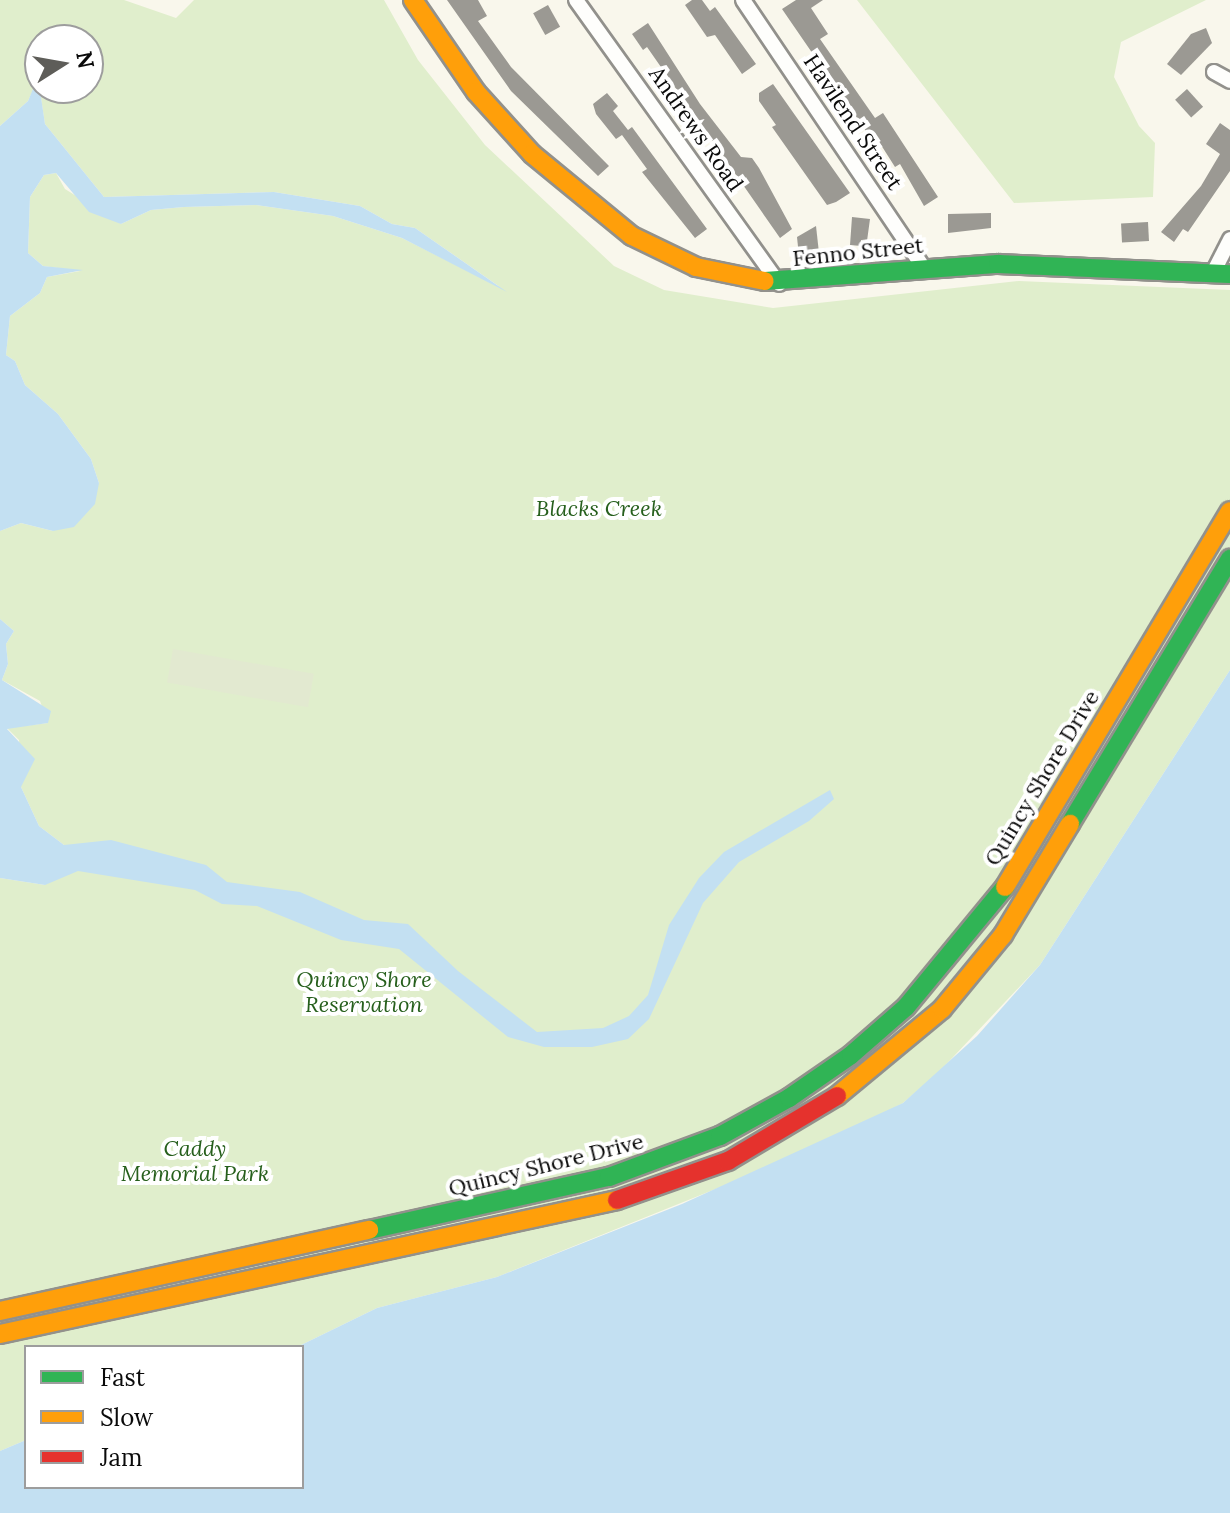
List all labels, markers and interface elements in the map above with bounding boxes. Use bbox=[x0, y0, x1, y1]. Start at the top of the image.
north arrow bbox=[24, 24, 104, 104]
text: N bbox=[70, 49, 101, 71]
street label: Havilend Street bbox=[798, 49, 908, 195]
street label: Andrews Road bbox=[643, 62, 749, 196]
street label: Fenno Street bbox=[791, 232, 925, 272]
park label: Blacks Creek bbox=[536, 496, 662, 522]
street label: Quincy Shore Drive bbox=[979, 686, 1105, 870]
park label: Quincy Shore Reservation bbox=[296, 966, 432, 1018]
street label: Quincy Shore Drive bbox=[446, 1128, 646, 1202]
park label: Caddy Memorial Park bbox=[121, 1135, 269, 1186]
legend bbox=[24, 1345, 304, 1489]
text: Fast bbox=[100, 1362, 145, 1393]
text: Slow bbox=[100, 1402, 153, 1433]
text: Jam bbox=[100, 1442, 142, 1473]

